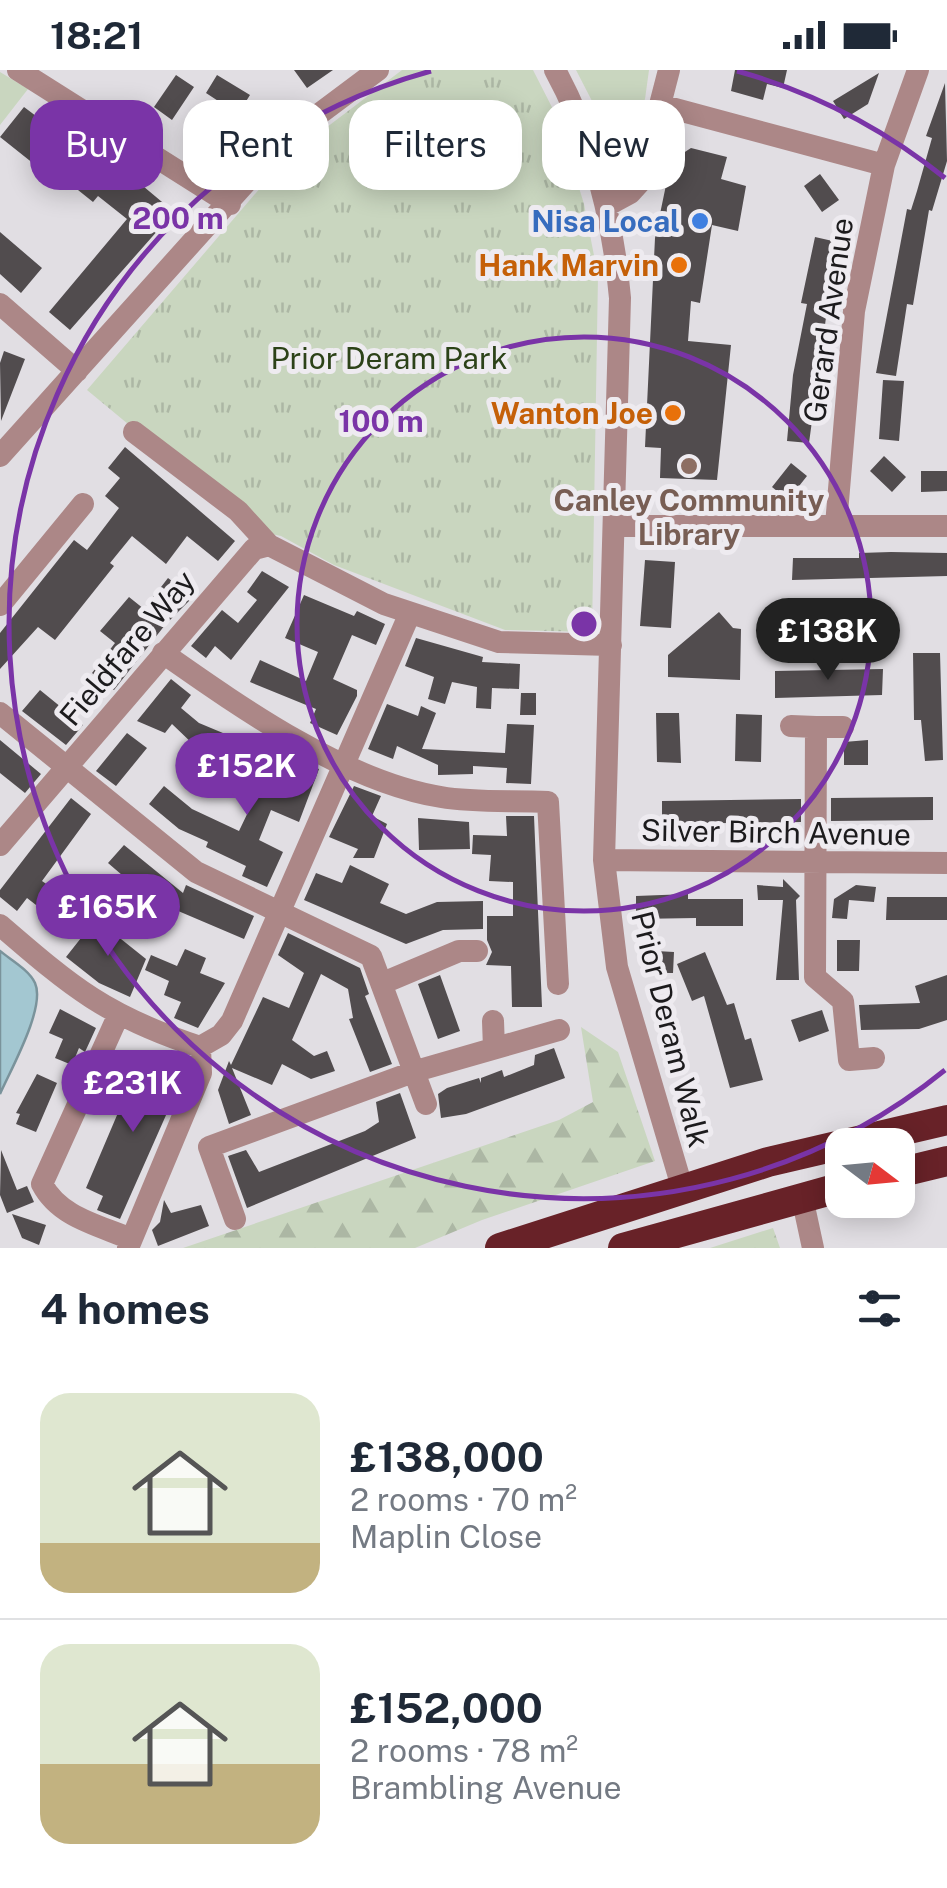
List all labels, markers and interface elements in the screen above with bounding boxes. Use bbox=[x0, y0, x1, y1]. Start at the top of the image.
text: 18:21 bbox=[50, 13, 143, 58]
chip: Buy bbox=[30, 100, 163, 190]
chip: Rent bbox=[183, 100, 329, 190]
chip: Filters bbox=[349, 100, 522, 190]
chip: New bbox=[542, 100, 685, 190]
text: 200 m bbox=[132, 200, 224, 236]
place label: Nisa Local bbox=[531, 203, 680, 239]
marker: Nisa Local bbox=[689, 210, 711, 232]
street label: Gerard Avenue bbox=[796, 215, 860, 425]
place label: Hank Marvin bbox=[478, 247, 659, 283]
marker: Hank Marvin bbox=[668, 254, 690, 276]
park label: Prior Deram Park bbox=[270, 340, 508, 376]
place label: Wanton Joe bbox=[491, 395, 653, 431]
marker: Wanton Joe bbox=[662, 402, 684, 424]
text: 100 m bbox=[338, 403, 424, 439]
marker: Canley Community Library bbox=[678, 455, 700, 477]
place label: Canley Community Library bbox=[554, 482, 825, 552]
street label: Fieldfare Way bbox=[52, 563, 202, 733]
pin: £138K bbox=[758, 598, 898, 683]
centre of rings bbox=[566, 606, 602, 642]
text: £138K bbox=[778, 612, 878, 649]
pin: £152K bbox=[177, 733, 317, 818]
text: £152K bbox=[197, 747, 297, 784]
street label: Silver Birch Avenue bbox=[641, 812, 911, 852]
pin: £165K bbox=[38, 874, 178, 959]
text: £165K bbox=[58, 888, 158, 925]
street label: Prior Deram Walk bbox=[624, 907, 718, 1151]
pin: £231K bbox=[63, 1050, 203, 1135]
text: £231K bbox=[84, 1064, 182, 1101]
north arrow bbox=[825, 1128, 915, 1218]
map controls bbox=[825, 1128, 915, 1218]
icon: filters bbox=[852, 1281, 907, 1336]
text: 4 homes bbox=[40, 1284, 210, 1333]
text: £138,000 bbox=[350, 1432, 544, 1481]
icon: home bbox=[120, 1433, 240, 1553]
text: 2 rooms · 70 m² bbox=[350, 1481, 577, 1518]
text: Maplin Close bbox=[350, 1518, 542, 1555]
text: £152,000 bbox=[350, 1683, 543, 1732]
icon: home bbox=[120, 1684, 240, 1804]
text: 2 rooms · 78 m² bbox=[350, 1732, 578, 1769]
text: Brambling Avenue bbox=[350, 1769, 622, 1806]

